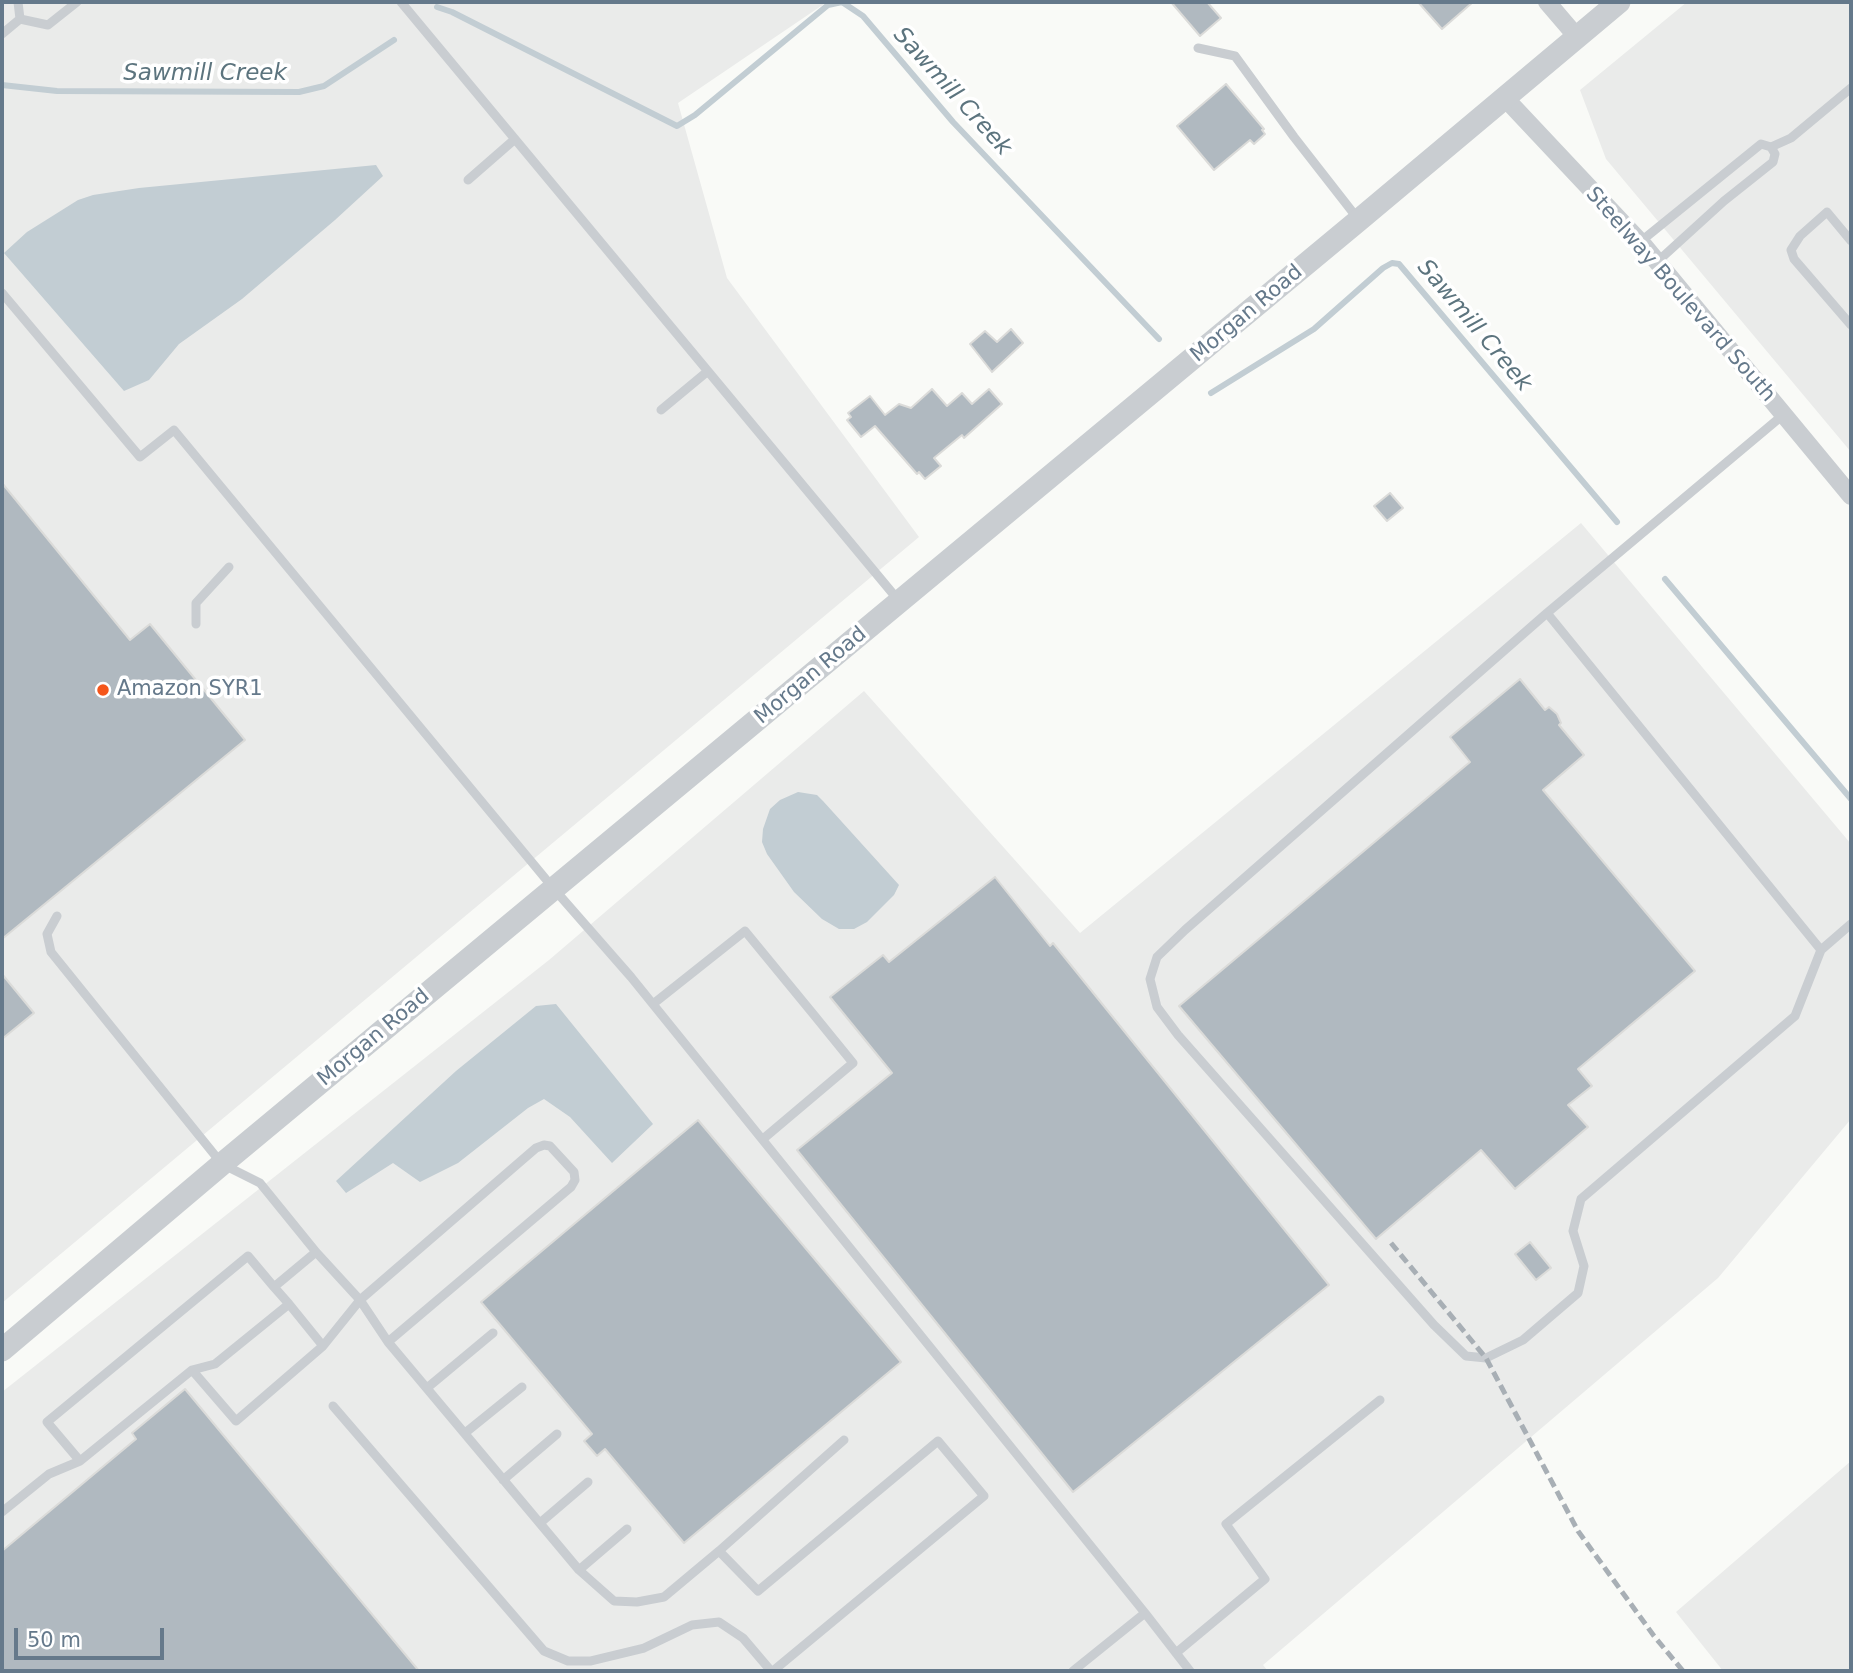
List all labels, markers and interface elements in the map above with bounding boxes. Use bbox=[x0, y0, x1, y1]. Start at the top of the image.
water label: Sawmill Creek bbox=[887, 22, 1017, 162]
water label: Sawmill Creek bbox=[123, 60, 287, 88]
street label: Steelway Boulevard South bbox=[1580, 182, 1780, 408]
water label: Sawmill Creek bbox=[1411, 254, 1537, 398]
street label: Morgan Road bbox=[1186, 260, 1308, 368]
street label: Morgan Road bbox=[750, 622, 872, 730]
place label: Amazon SYR1 bbox=[117, 677, 263, 703]
marker: Amazon SYR1 bbox=[95, 682, 111, 698]
street label: Morgan Road bbox=[313, 984, 435, 1092]
scale bar bbox=[18, 1614, 168, 1658]
text: 50 m bbox=[27, 1628, 81, 1652]

